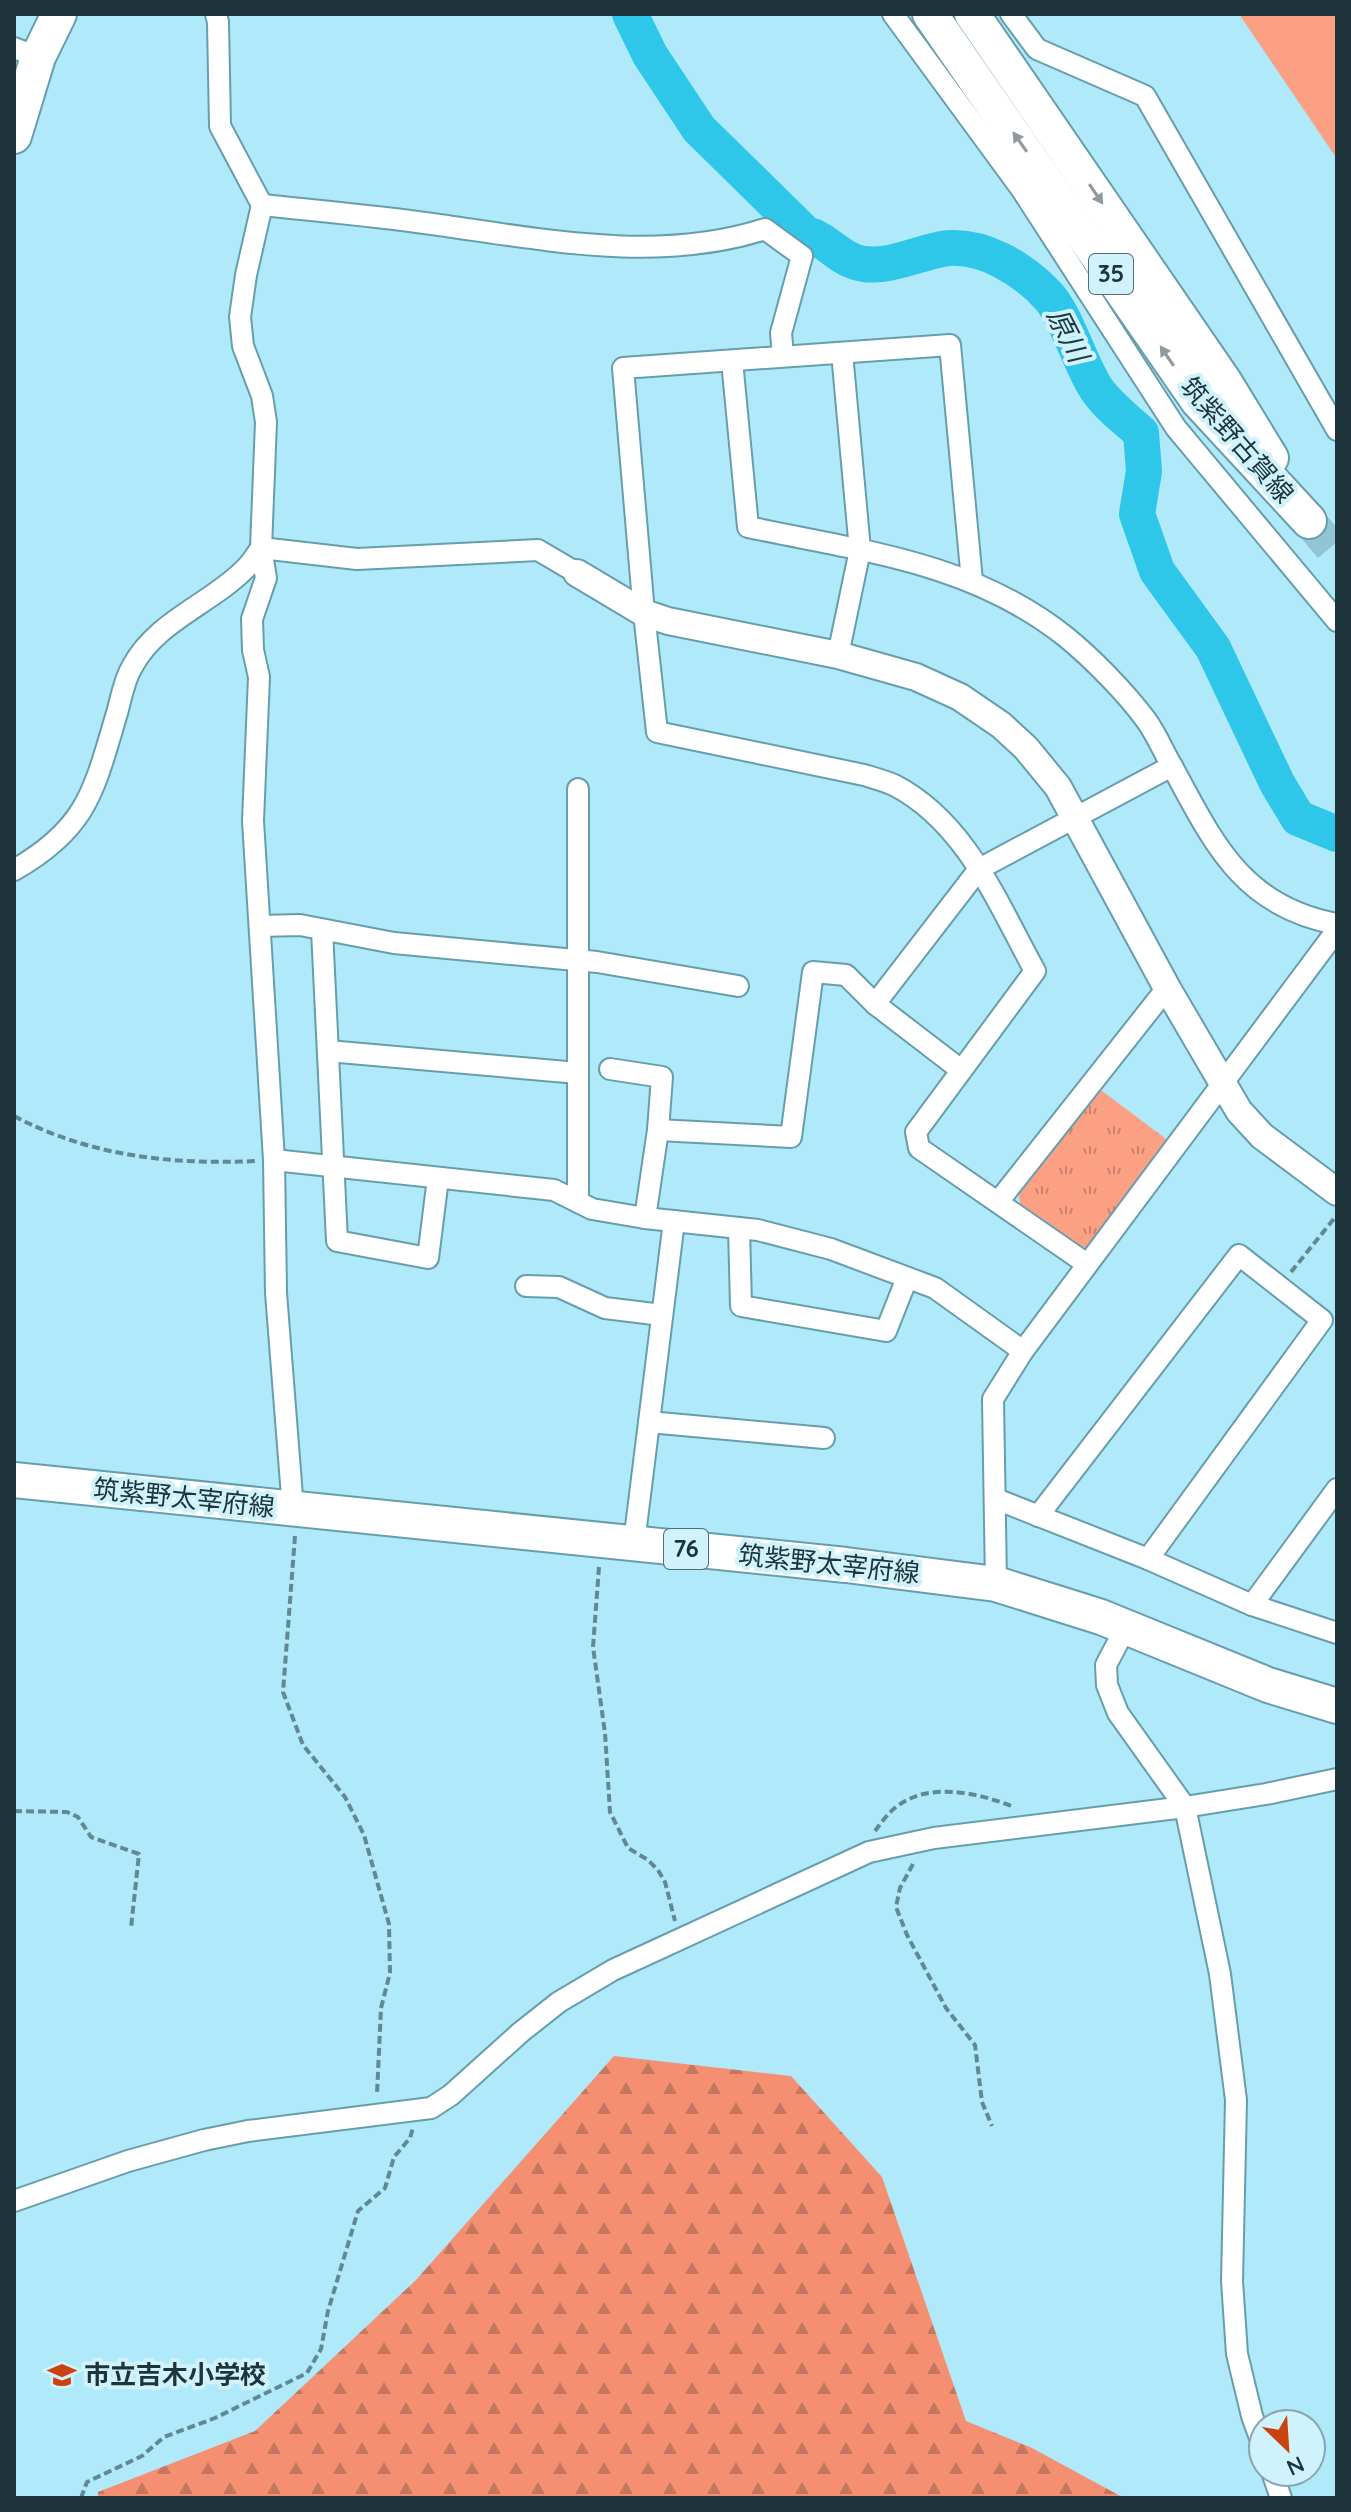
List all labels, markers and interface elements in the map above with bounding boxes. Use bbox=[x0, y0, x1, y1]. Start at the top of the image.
one-way arrow bbox=[1013, 132, 1028, 153]
one-way arrow bbox=[1088, 183, 1103, 204]
road number: 35 bbox=[1089, 254, 1133, 294]
water label: 原川 bbox=[1040, 302, 1098, 370]
one-way arrow bbox=[1160, 346, 1175, 367]
street label: 筑紫野古賀線 bbox=[1174, 370, 1301, 509]
street label: 筑紫野太宰府線 bbox=[92, 1472, 276, 1523]
road number: 76 bbox=[664, 1529, 708, 1569]
street label: 筑紫野太宰府線 bbox=[737, 1538, 921, 1589]
place label: 市立吉木小学校 bbox=[84, 2358, 266, 2391]
school or university icon: 市立吉木小学校 bbox=[47, 2360, 77, 2390]
north arrow bbox=[1247, 2408, 1327, 2488]
text: N bbox=[1282, 2450, 1309, 2482]

